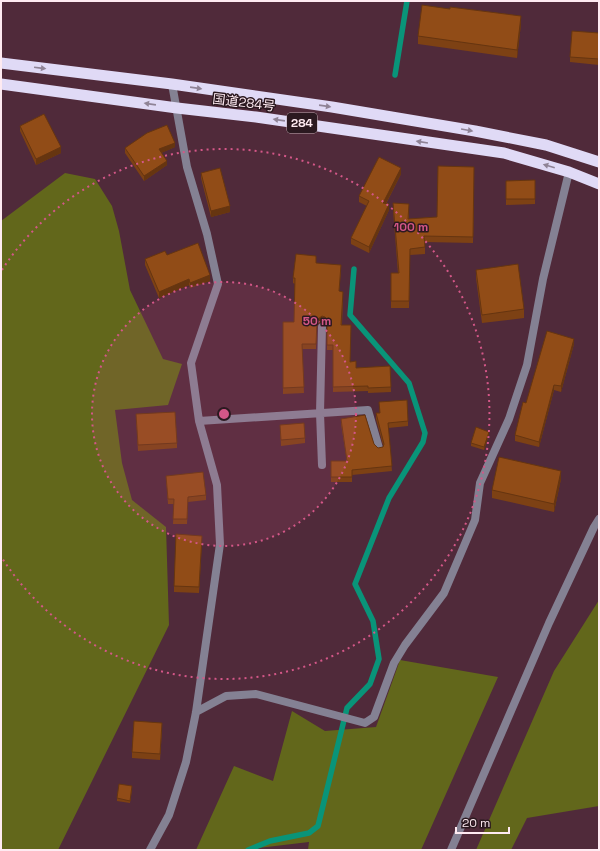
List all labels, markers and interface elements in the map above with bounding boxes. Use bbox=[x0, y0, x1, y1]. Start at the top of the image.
one-way arrow bbox=[34, 65, 46, 71]
one-way arrow bbox=[190, 85, 203, 91]
street label: 国道284号 bbox=[212, 90, 276, 115]
one-way arrow bbox=[144, 101, 156, 108]
one-way arrow bbox=[319, 103, 331, 109]
road number: 284 bbox=[287, 113, 317, 133]
one-way arrow bbox=[273, 117, 285, 123]
one-way arrow bbox=[461, 127, 473, 133]
one-way arrow bbox=[416, 138, 428, 144]
one-way arrow bbox=[543, 163, 555, 169]
text: 100 m bbox=[394, 219, 428, 235]
text: 50 m bbox=[303, 313, 331, 329]
centre of rings bbox=[217, 407, 231, 421]
scale bar bbox=[456, 809, 509, 835]
text: 20 m bbox=[462, 815, 490, 831]

